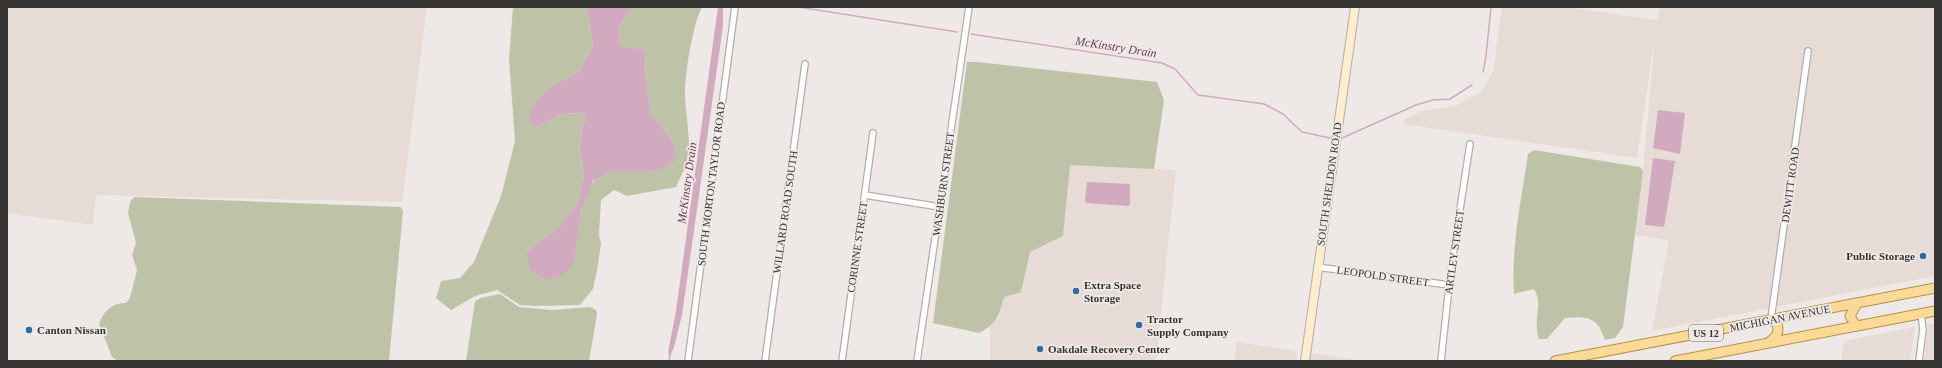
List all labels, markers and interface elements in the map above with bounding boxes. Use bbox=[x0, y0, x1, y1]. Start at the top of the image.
water label: McKinstry Drain bbox=[1073, 33, 1158, 60]
street label: SOUTH MORTON TAYLOR ROAD bbox=[695, 101, 727, 267]
street label: SOUTH SHELDON ROAD bbox=[1314, 121, 1344, 247]
street label: WASHBURN STREET bbox=[930, 131, 956, 237]
water label: McKinstry Drain bbox=[674, 141, 700, 226]
street label: DEWITT ROAD bbox=[1779, 147, 1801, 223]
street label: WILLARD ROAD SOUTH bbox=[770, 150, 800, 274]
street label: CORINNE STREET bbox=[845, 200, 869, 293]
street label: ARTLEY STREET bbox=[1442, 209, 1466, 295]
place label: Public Storage bbox=[1846, 250, 1915, 262]
marker: Public Storage bbox=[1918, 251, 1928, 261]
street label: LEOPOLD STREET bbox=[1336, 264, 1430, 288]
place label: Extra Space Storage bbox=[1084, 279, 1141, 304]
marker: Extra Space Storage bbox=[1071, 286, 1081, 296]
street label: MICHIGAN AVENUE bbox=[1729, 302, 1832, 334]
place label: Tractor Supply Company bbox=[1147, 313, 1229, 338]
marker: Tractor Supply Company bbox=[1134, 320, 1144, 330]
place label: Canton Nissan bbox=[37, 324, 106, 336]
marker: Canton Nissan bbox=[24, 325, 34, 335]
road number: US 12 bbox=[1689, 325, 1723, 341]
place label: Oakdale Recovery Center bbox=[1048, 343, 1170, 355]
marker: Oakdale Recovery Center bbox=[1035, 344, 1045, 354]

